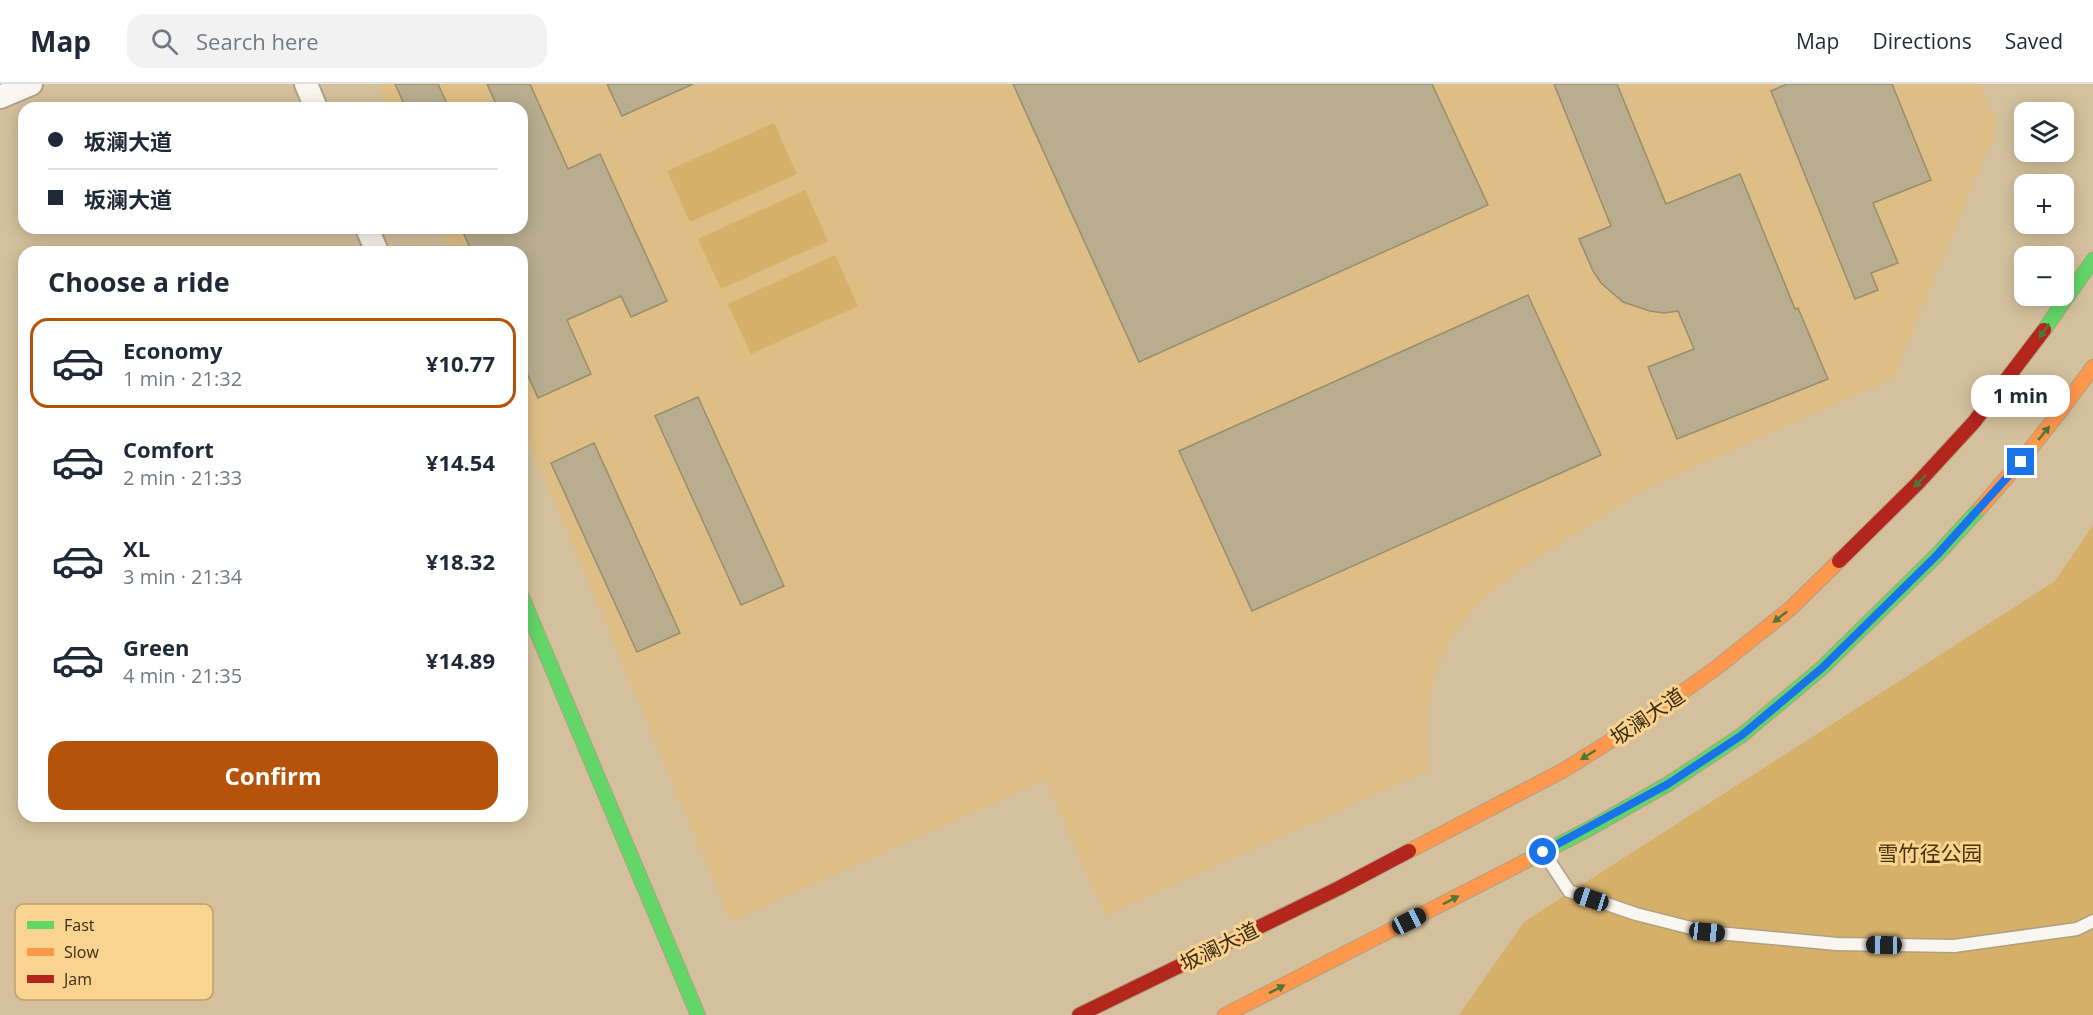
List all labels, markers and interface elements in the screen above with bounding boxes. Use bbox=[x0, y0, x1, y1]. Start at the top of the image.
search box bbox=[127, 14, 547, 68]
text: Map bbox=[30, 22, 91, 60]
icon: search bbox=[148, 25, 181, 58]
text: Search here bbox=[196, 26, 319, 56]
text: Map bbox=[1796, 27, 1839, 55]
text: Directions bbox=[1872, 27, 1972, 55]
text: Saved bbox=[2005, 27, 2063, 55]
map controls bbox=[2014, 102, 2074, 306]
button: layers bbox=[2014, 102, 2074, 162]
text: 坂澜大道 bbox=[84, 126, 172, 156]
button: + bbox=[2014, 174, 2074, 234]
text: 坂澜大道 bbox=[84, 184, 172, 214]
button: − bbox=[2014, 246, 2074, 306]
text: Choose a ride bbox=[48, 263, 230, 300]
one-way arrow bbox=[2038, 322, 2050, 338]
text: Economy bbox=[123, 335, 222, 365]
icon: car bbox=[51, 336, 105, 390]
text: ¥10.77 bbox=[426, 348, 495, 378]
text: 1 min · 21:32 bbox=[123, 365, 242, 392]
callout: 1 min bbox=[1972, 375, 2070, 417]
text: 1 min bbox=[1993, 382, 2048, 409]
one-way arrow bbox=[2037, 426, 2049, 441]
text: Comfort bbox=[123, 434, 214, 464]
icon: car bbox=[51, 435, 105, 489]
text: ¥14.54 bbox=[426, 447, 495, 477]
route end bbox=[2007, 448, 2034, 475]
text: 2 min · 21:33 bbox=[123, 464, 242, 491]
one-way arrow bbox=[1913, 473, 1927, 488]
text: XL bbox=[123, 533, 150, 563]
icon: car bbox=[51, 534, 105, 588]
text: ¥18.32 bbox=[426, 546, 495, 576]
text: 3 min · 21:34 bbox=[123, 563, 242, 590]
one-way arrow bbox=[1773, 611, 1788, 623]
text: Green bbox=[123, 632, 189, 662]
icon: car bbox=[51, 633, 105, 687]
text: ¥14.89 bbox=[426, 645, 495, 675]
text: 4 min · 21:35 bbox=[123, 662, 242, 689]
street label: 坂澜大道 bbox=[1604, 681, 1690, 751]
button: Confirm bbox=[48, 741, 498, 810]
one-way arrow bbox=[1580, 750, 1596, 761]
route start bbox=[1529, 838, 1556, 865]
park label: 雪竹径公园 bbox=[1878, 839, 1983, 867]
car bbox=[1571, 885, 1611, 913]
one-way arrow bbox=[1443, 895, 1460, 905]
legend bbox=[15, 904, 213, 1000]
car bbox=[1389, 905, 1429, 937]
text: Fast bbox=[64, 914, 95, 936]
street label: 坂澜大道 bbox=[1175, 915, 1263, 977]
car bbox=[1688, 921, 1726, 943]
car bbox=[1866, 936, 1902, 954]
text: Slow bbox=[64, 941, 99, 963]
text: Jam bbox=[62, 968, 92, 990]
one-way arrow bbox=[1269, 984, 1286, 993]

